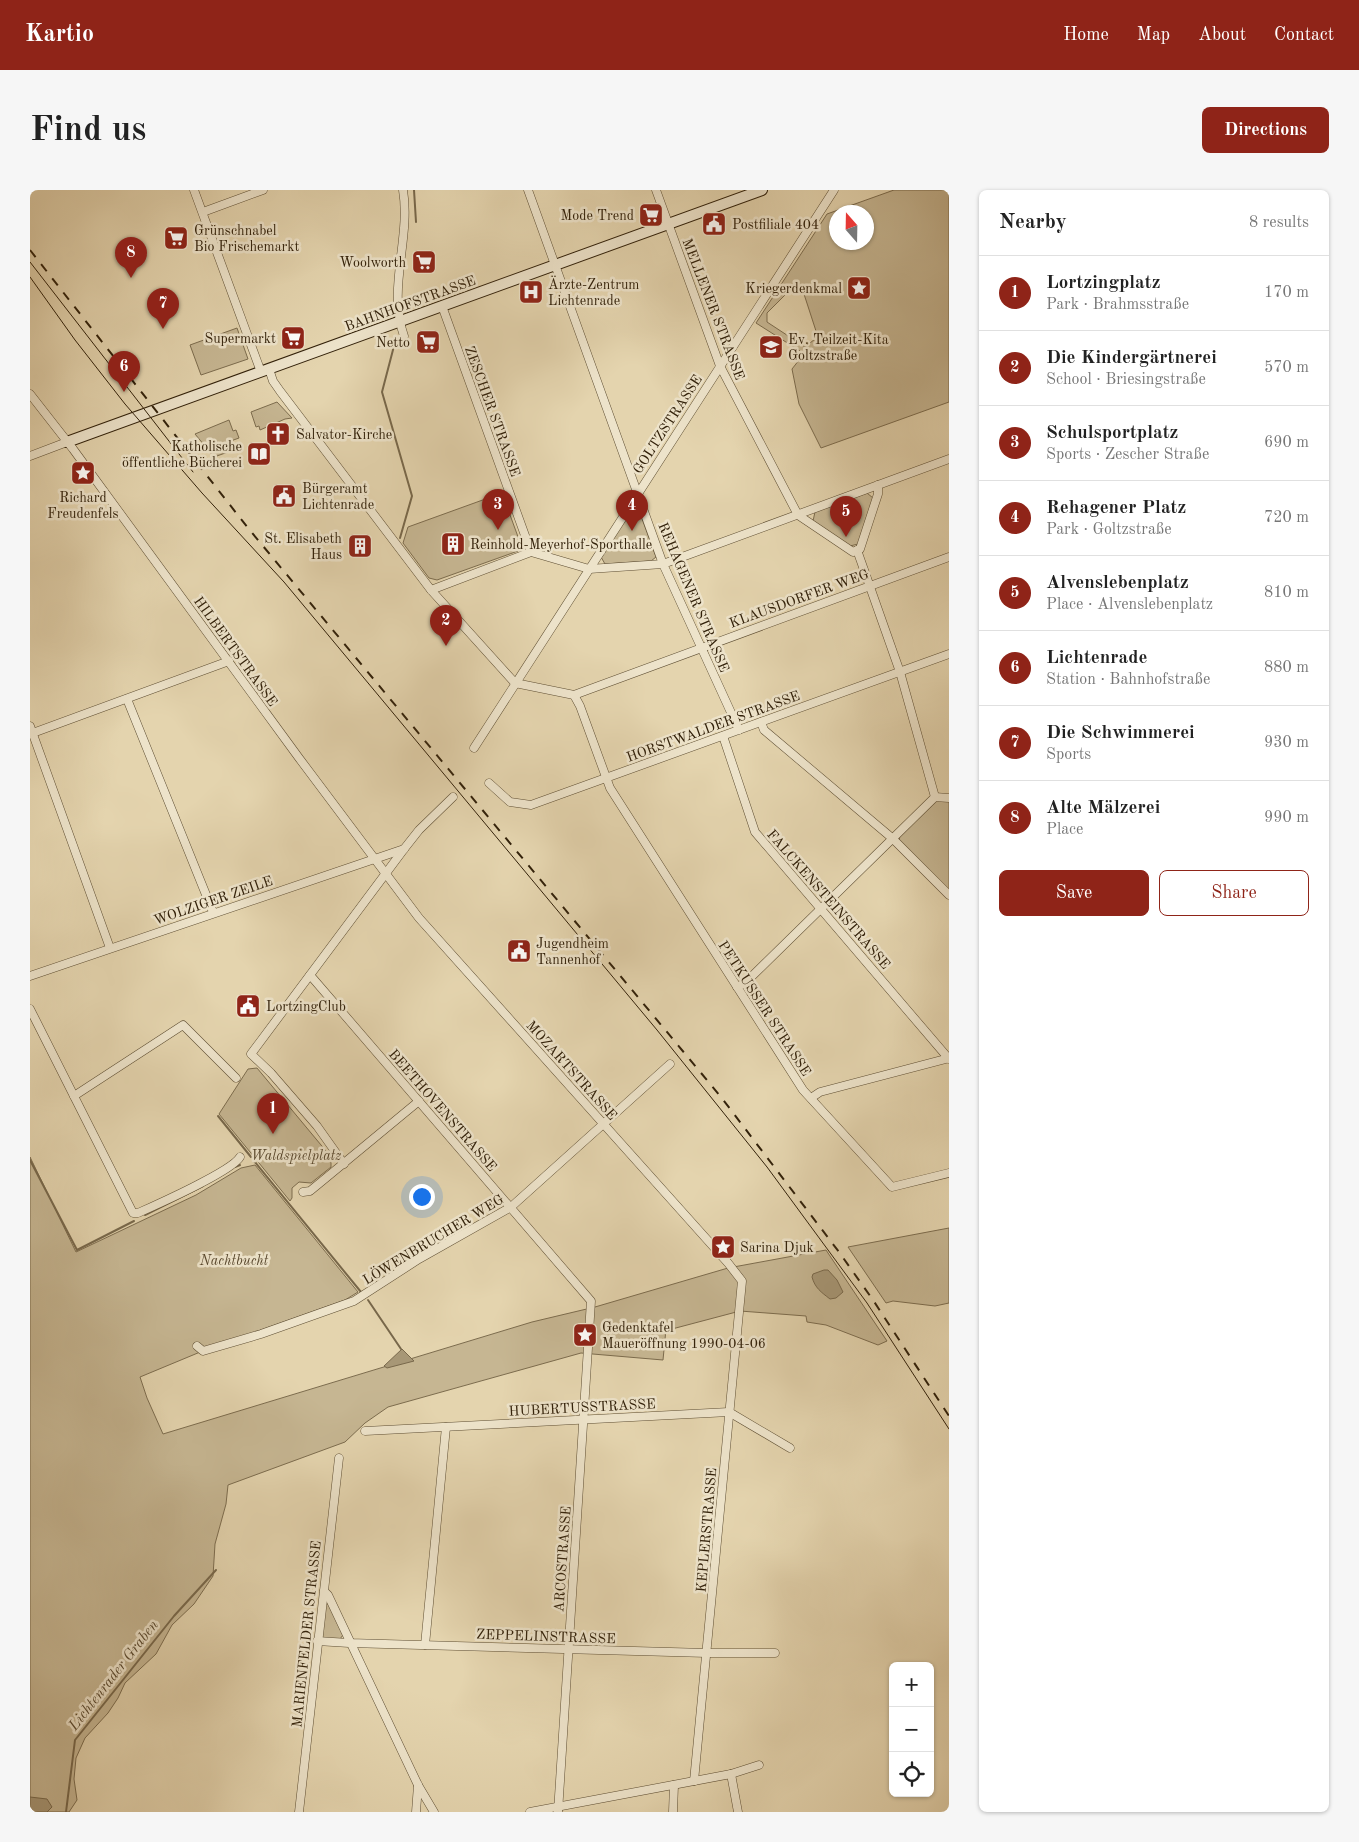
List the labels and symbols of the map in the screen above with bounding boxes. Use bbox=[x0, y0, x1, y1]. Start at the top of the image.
supermarket icon: Mode Trend bbox=[638, 202, 664, 228]
north arrow bbox=[829, 205, 874, 250]
place label: Mode Trend bbox=[561, 209, 634, 223]
public building icon: Postfiliale 404 bbox=[701, 211, 727, 237]
place label: Postfiliale 404 bbox=[732, 218, 819, 232]
place label: Grünschnabel Bio Frischemarkt bbox=[194, 224, 300, 254]
supermarket icon: Grünschnabel Bio Frischemarkt bbox=[163, 225, 189, 251]
pin: 8 bbox=[115, 237, 147, 278]
street label: MELLENER STRASSE bbox=[680, 237, 747, 382]
supermarket icon: Woolworth bbox=[411, 249, 437, 275]
place label: Woolworth bbox=[339, 256, 406, 270]
street label: BAHNHOFSTRASSE bbox=[343, 274, 478, 334]
place label: Ärzte-Zentrum Lichtenrade bbox=[548, 275, 639, 308]
place icon: Kriegerdenkmal bbox=[846, 275, 872, 301]
hospital icon: Ärzte-Zentrum Lichtenrade bbox=[518, 279, 544, 305]
place label: Kriegerdenkmal bbox=[745, 282, 842, 296]
pin: 7 bbox=[147, 288, 179, 329]
supermarket icon: Supermarkt bbox=[280, 325, 306, 351]
supermarket icon: Netto bbox=[415, 329, 441, 355]
place label: Supermarkt bbox=[204, 332, 276, 346]
place label: Ev. Teilzeit-Kita Goltzstraße bbox=[788, 333, 889, 363]
school or university icon: Ev. Teilzeit-Kita Goltzstraße bbox=[758, 334, 784, 360]
place label: Netto bbox=[376, 336, 410, 350]
street label: ZESCHER STRASSE bbox=[462, 344, 522, 479]
pin: 6 bbox=[108, 351, 140, 392]
street label: GOLTZSTRASSE bbox=[631, 373, 705, 477]
church icon: Salvator-Kirche bbox=[265, 421, 291, 447]
place label: Salvator-Kirche bbox=[296, 428, 392, 442]
place label: Katholische öffentliche Bücherei bbox=[122, 440, 242, 470]
library icon: Katholische öffentliche Bücherei bbox=[246, 441, 272, 467]
place icon: Richard Freudenfels bbox=[70, 460, 96, 486]
place label: Bürgeramt Lichtenrade bbox=[302, 482, 374, 512]
public building icon: Bürgeramt Lichtenrade bbox=[271, 483, 297, 509]
pin: 3 bbox=[482, 489, 514, 530]
pin: 4 bbox=[616, 490, 648, 531]
place label: Richard Freudenfels bbox=[47, 491, 119, 521]
pin: 5 bbox=[830, 496, 862, 537]
street label: REHAGENER STRASSE bbox=[655, 520, 731, 674]
building icon: Reinhold-Meyerhof-Sporthalle bbox=[440, 531, 466, 557]
place label: St. Elisabeth Haus bbox=[264, 532, 342, 562]
building icon: St. Elisabeth Haus bbox=[347, 533, 373, 559]
place label: Reinhold-Meyerhof-Sporthalle bbox=[470, 538, 652, 552]
street label: KLAUSDORFER WEG bbox=[728, 567, 871, 631]
street label: HILBERTSTRASSE bbox=[191, 594, 280, 709]
pin: 2 bbox=[430, 605, 462, 646]
street label: HORSTWALDER STRASSE bbox=[625, 689, 802, 765]
street label: FALCKENSTEINSTRASSE bbox=[764, 827, 892, 972]
street label: WOLZIGER ZEILE bbox=[152, 874, 275, 928]
place label: Jugendheim Tannenhof bbox=[536, 937, 609, 967]
public building icon: Jugendheim Tannenhof bbox=[506, 938, 532, 964]
street label: PETKUSSER STRASSE bbox=[715, 938, 813, 1079]
public building icon: LortzingClub bbox=[235, 993, 261, 1019]
place label: LortzingClub bbox=[266, 1000, 346, 1014]
street label: MOZARTSTRASSE bbox=[523, 1018, 619, 1123]
street label: BEETHOVENSTRASSE bbox=[386, 1047, 499, 1174]
pin: 1 bbox=[257, 1093, 289, 1134]
park label: Waldspielplatz bbox=[251, 1149, 341, 1164]
your location bbox=[409, 1184, 435, 1210]
street label: LÖWENBRUCHER WEG bbox=[359, 1190, 506, 1288]
place icon: Sarina Djuk bbox=[710, 1234, 736, 1260]
place label: Sarina Djuk bbox=[740, 1241, 814, 1255]
park label: Nachtbucht bbox=[199, 1254, 269, 1268]
place label: Gedenktafel Maueröffnung 1990-04-06 bbox=[602, 1321, 766, 1351]
place icon: Gedenktafel Maueröffnung 1990-04-06 bbox=[572, 1322, 598, 1348]
street label: HUBERTUSSTRASSE bbox=[508, 1397, 656, 1419]
street label: KEPLERSTRASSE bbox=[695, 1467, 719, 1593]
street label: ARCOSTRASSE bbox=[552, 1506, 574, 1613]
street label: MARIENFELDER STRASSE bbox=[290, 1540, 324, 1728]
water label: Lichtenrader Graben bbox=[66, 1618, 162, 1735]
street label: ZEPPELINSTRASSE bbox=[476, 1628, 616, 1646]

